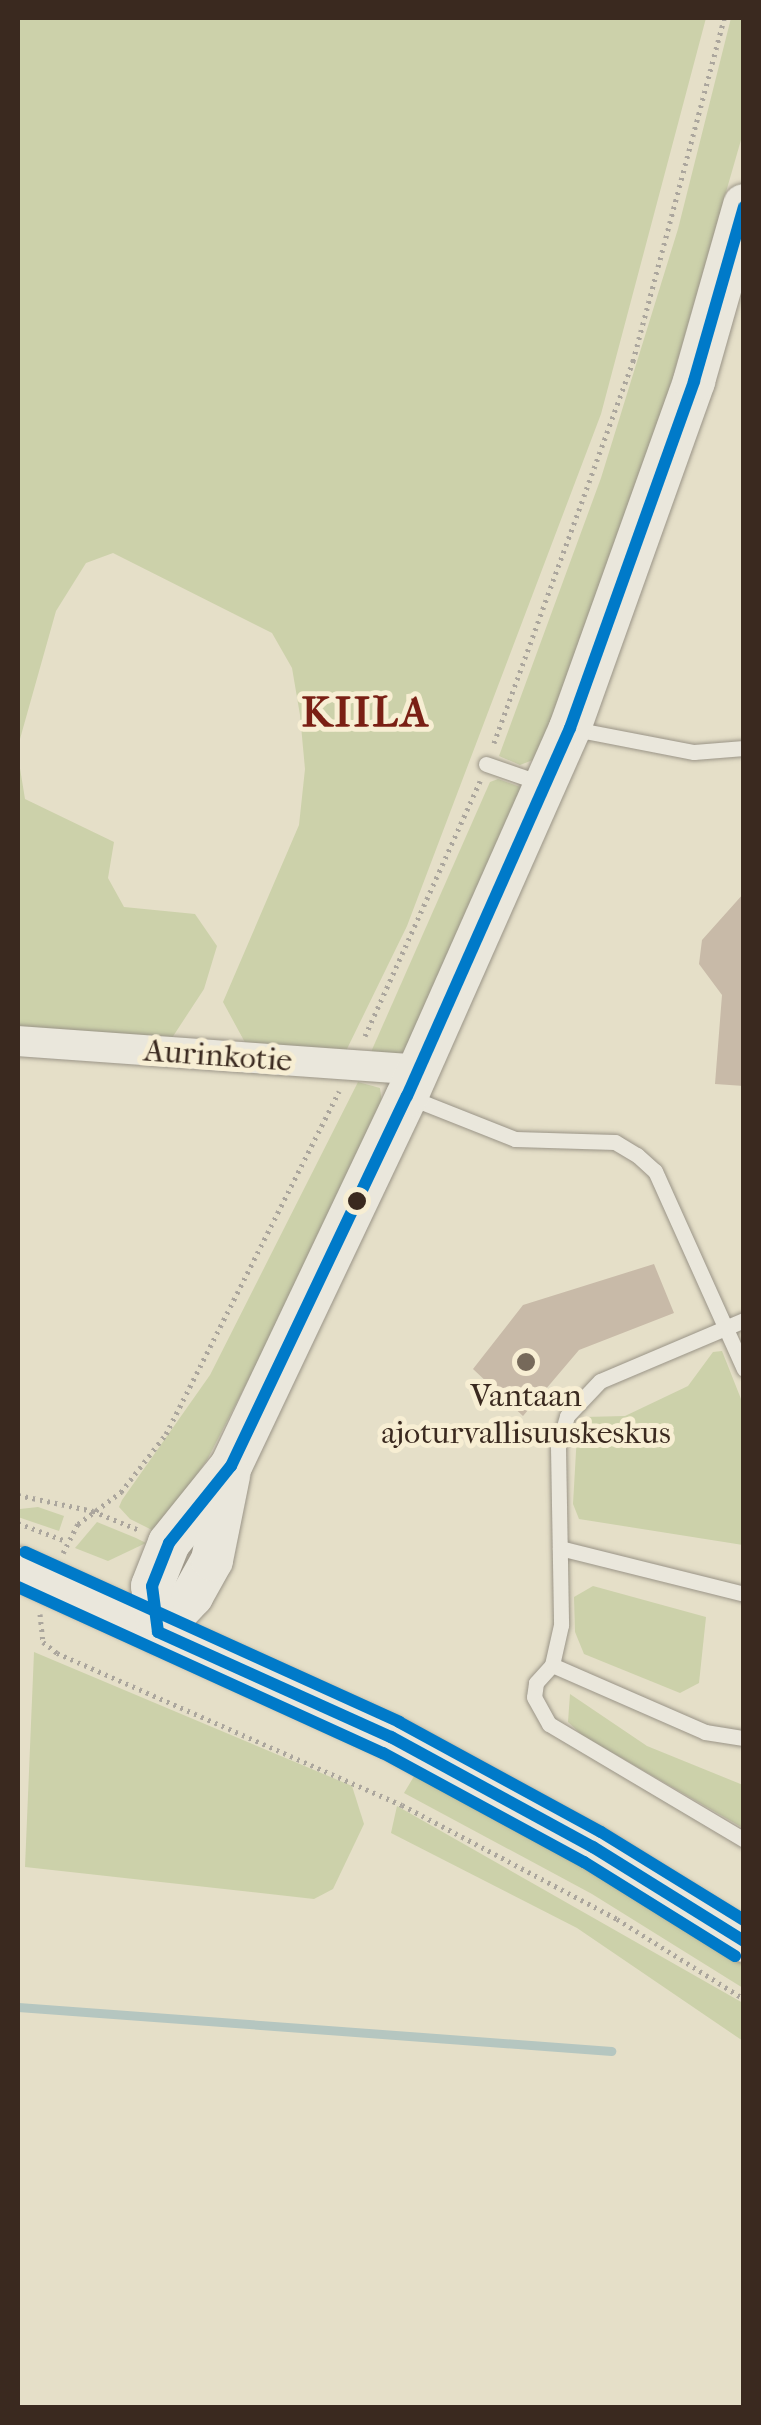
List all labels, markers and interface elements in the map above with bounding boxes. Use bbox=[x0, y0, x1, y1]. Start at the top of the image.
district label: KIILA bbox=[301, 688, 431, 738]
street label: Aurinkotie bbox=[143, 1032, 293, 1080]
unlabelled marker bbox=[347, 1191, 367, 1211]
marker: Vantaan ajoturvallisuuskeskus bbox=[515, 1351, 537, 1373]
place label: Vantaan ajoturvallisuuskeskus bbox=[381, 1378, 671, 1453]

